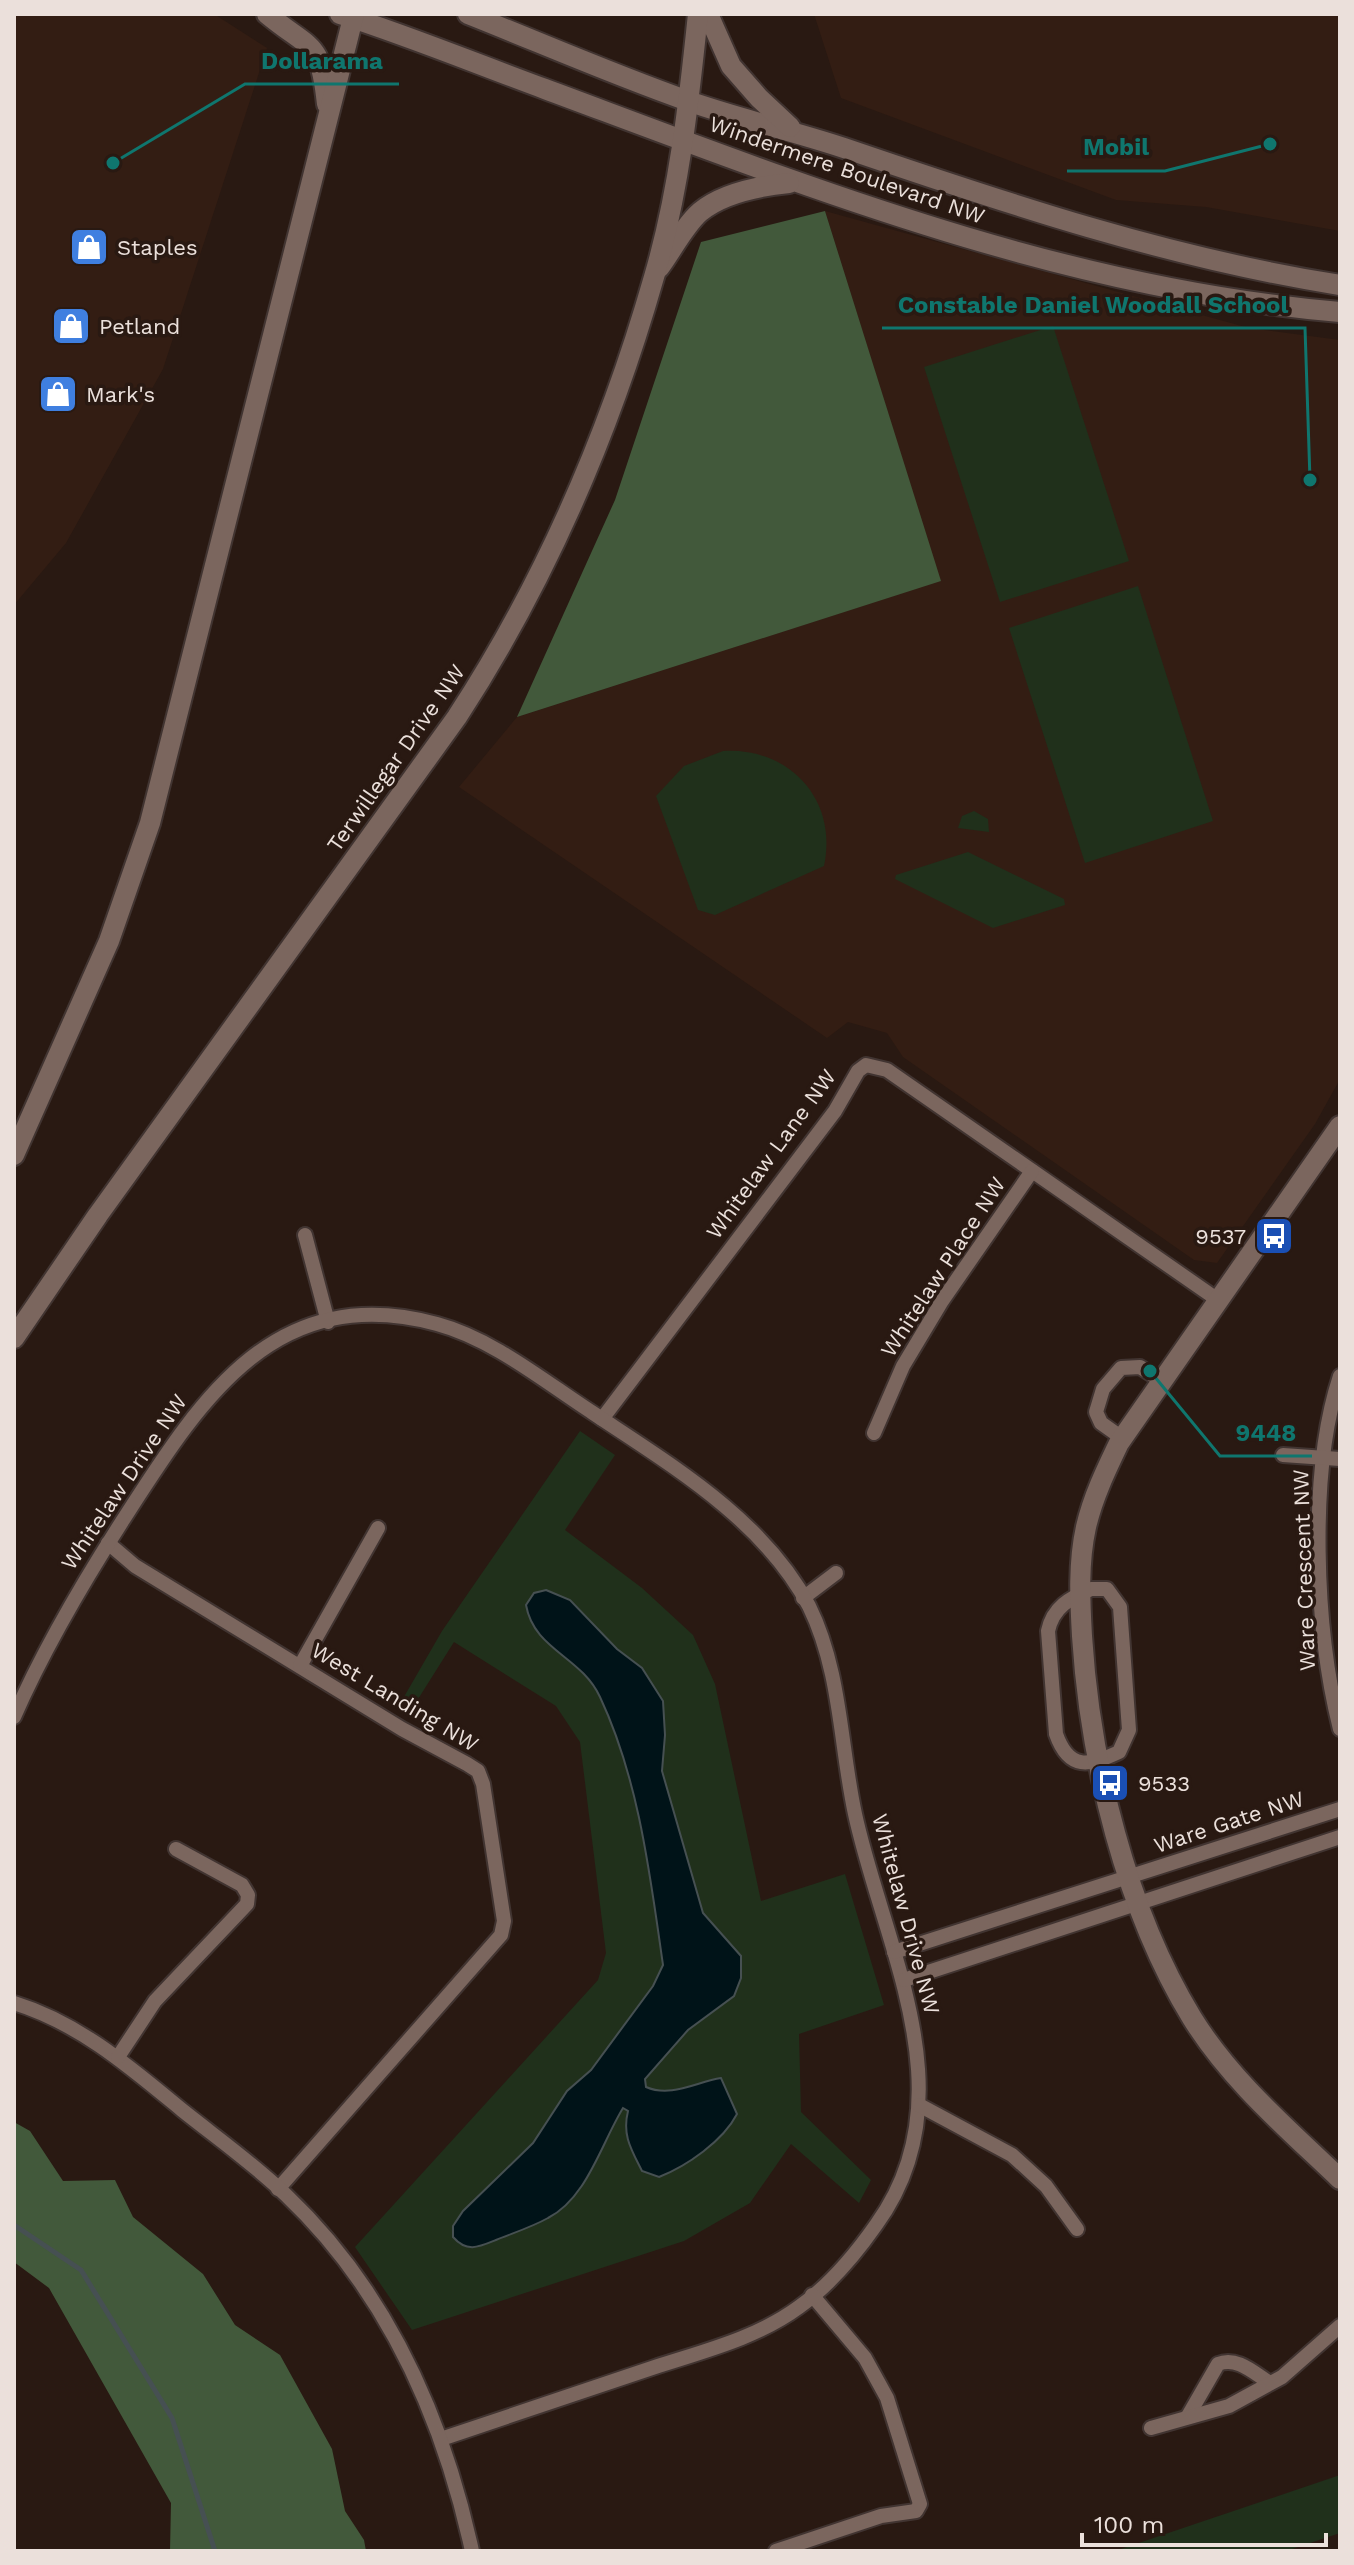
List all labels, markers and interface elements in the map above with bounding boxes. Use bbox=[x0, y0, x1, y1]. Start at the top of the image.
callout: Dollarama bbox=[245, 36, 399, 84]
text: Dollarama bbox=[261, 47, 383, 75]
street label: Windermere Boulevard NW bbox=[706, 111, 988, 229]
callout: Mobil bbox=[1067, 123, 1165, 171]
text: Mobil bbox=[1083, 133, 1149, 161]
shop icon: Staples bbox=[68, 226, 110, 268]
place label: Staples bbox=[117, 235, 198, 260]
callout: Constable Daniel Woodall School bbox=[882, 280, 1305, 328]
text: Constable Daniel Woodall School bbox=[898, 291, 1288, 319]
shop icon: Petland bbox=[50, 305, 92, 347]
place label: Petland bbox=[99, 314, 180, 339]
shop icon: Mark's bbox=[37, 373, 79, 415]
place label: Mark's bbox=[86, 382, 155, 407]
street label: Terwillegar Drive NW bbox=[322, 660, 470, 856]
street label: Whitelaw Lane NW bbox=[701, 1064, 841, 1244]
street label: Whitelaw Place NW bbox=[876, 1172, 1010, 1362]
bus stop icon: 9537 bbox=[1253, 1215, 1295, 1257]
place label: 9537 bbox=[1195, 1224, 1246, 1249]
street label: Whitelaw Drive NW bbox=[56, 1389, 192, 1575]
callout: 9448 bbox=[1220, 1408, 1312, 1456]
text: 9448 bbox=[1236, 1419, 1296, 1447]
street label: Ware Crescent NW bbox=[1288, 1469, 1320, 1671]
street label: West Landing NW bbox=[307, 1637, 483, 1757]
bus stop icon: 9533 bbox=[1089, 1762, 1131, 1804]
place label: 9533 bbox=[1138, 1771, 1190, 1796]
street label: Ware Gate NW bbox=[1151, 1786, 1307, 1858]
street label: Whitelaw Drive NW bbox=[867, 1811, 945, 2017]
scale bar bbox=[1082, 2497, 1326, 2547]
text: 100 m bbox=[1094, 2511, 1164, 2539]

